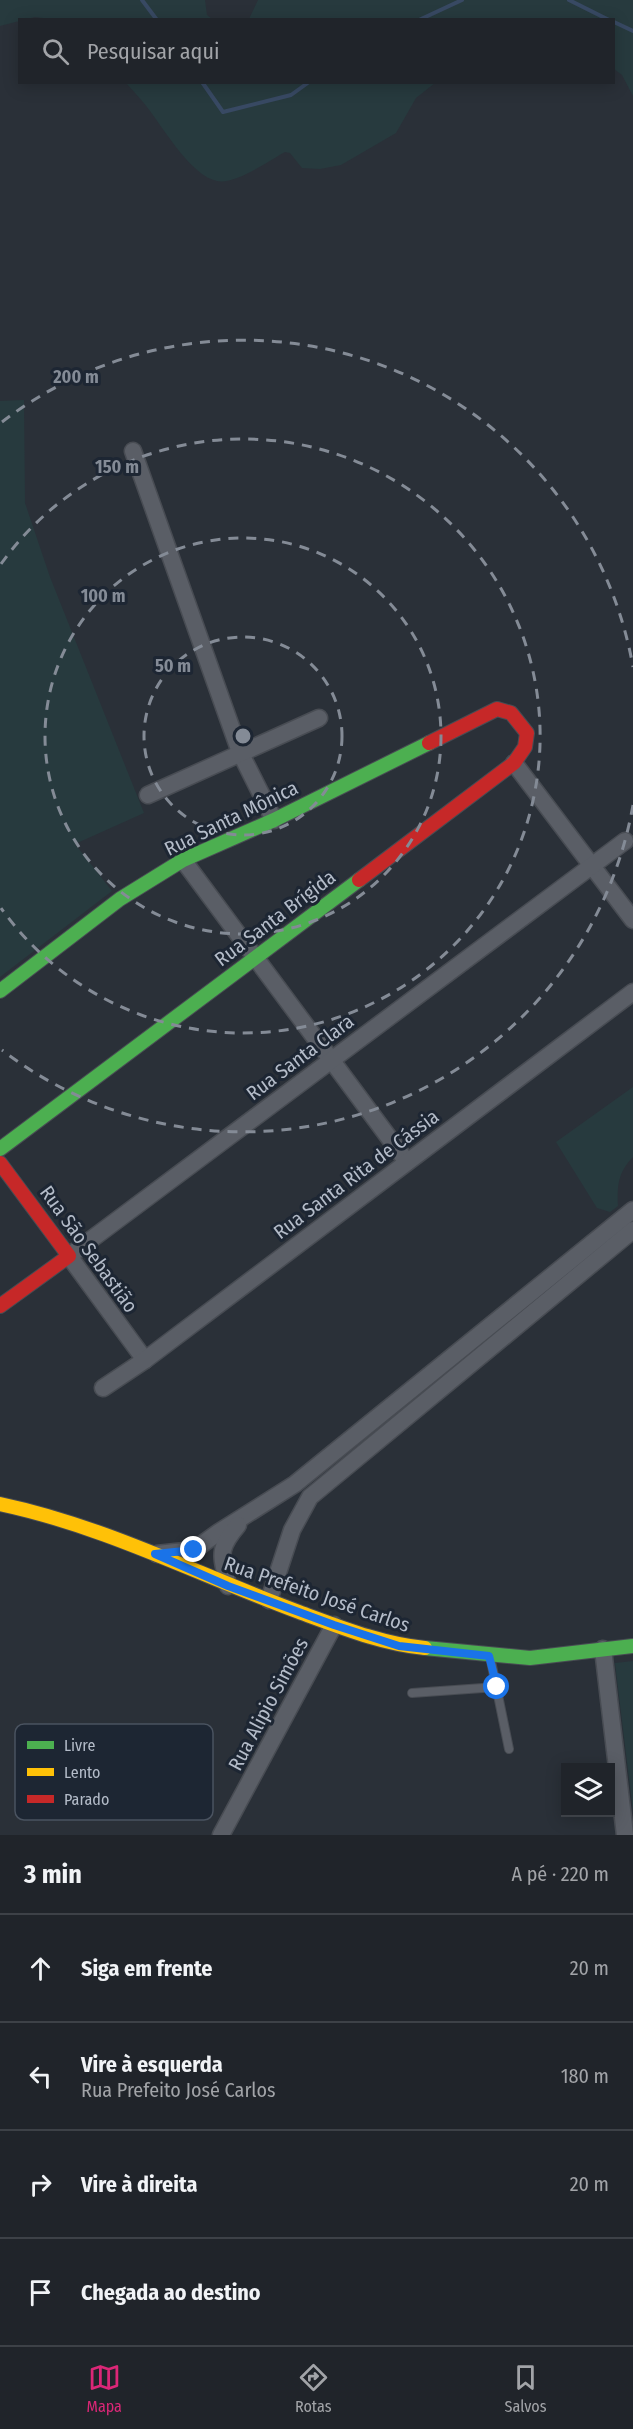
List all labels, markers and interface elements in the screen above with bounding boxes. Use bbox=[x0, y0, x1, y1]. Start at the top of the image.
search box bbox=[18, 18, 615, 84]
icon: search bbox=[39, 35, 72, 68]
text: Pesquisar aqui bbox=[87, 38, 219, 65]
text: 200 m bbox=[52, 366, 99, 388]
text: 150 m bbox=[95, 456, 139, 478]
text: 100 m bbox=[81, 585, 125, 607]
text: 50 m bbox=[155, 655, 191, 677]
centre of rings bbox=[233, 726, 253, 746]
street label: Rua Santa Mônica bbox=[160, 775, 302, 861]
street label: Rua Santa Brígida bbox=[210, 865, 340, 971]
street label: Rua Santa Clara bbox=[242, 1009, 358, 1105]
street label: Rua Santa Rita de Cássia bbox=[269, 1104, 443, 1244]
street label: Rua São Sebastião bbox=[35, 1181, 143, 1317]
route end bbox=[180, 1536, 206, 1562]
street label: Rua Prefeito José Carlos bbox=[221, 1551, 413, 1637]
street label: Rua Alipio Simões bbox=[223, 1634, 313, 1774]
route start bbox=[483, 1673, 509, 1699]
legend bbox=[15, 1724, 213, 1820]
text: Livre bbox=[64, 1736, 95, 1755]
text: Lento bbox=[64, 1763, 100, 1782]
map controls bbox=[561, 1763, 615, 1817]
button: layers bbox=[561, 1763, 615, 1817]
text: Parado bbox=[64, 1790, 109, 1809]
text: 3 min bbox=[24, 1859, 82, 1890]
text: A pé · 220 m bbox=[511, 1862, 609, 1886]
icon: ahead bbox=[24, 1952, 57, 1985]
text: Siga em frente bbox=[81, 1955, 212, 1982]
text: 20 m bbox=[570, 1956, 609, 1980]
text: Vire à esquerda bbox=[81, 2051, 223, 2078]
icon: left bbox=[24, 2060, 57, 2093]
text: 180 m bbox=[561, 2064, 609, 2088]
text: Rua Prefeito José Carlos bbox=[81, 2078, 276, 2102]
icon: right bbox=[24, 2168, 57, 2201]
text: Vire à direita bbox=[81, 2171, 197, 2198]
text: 20 m bbox=[570, 2172, 609, 2196]
icon: arrive bbox=[24, 2276, 57, 2309]
text: Chegada ao destino bbox=[81, 2279, 261, 2306]
tab: Mapa bbox=[87, 2361, 122, 2416]
tab: Rotas bbox=[295, 2361, 332, 2416]
tab: Salvos bbox=[505, 2361, 547, 2416]

